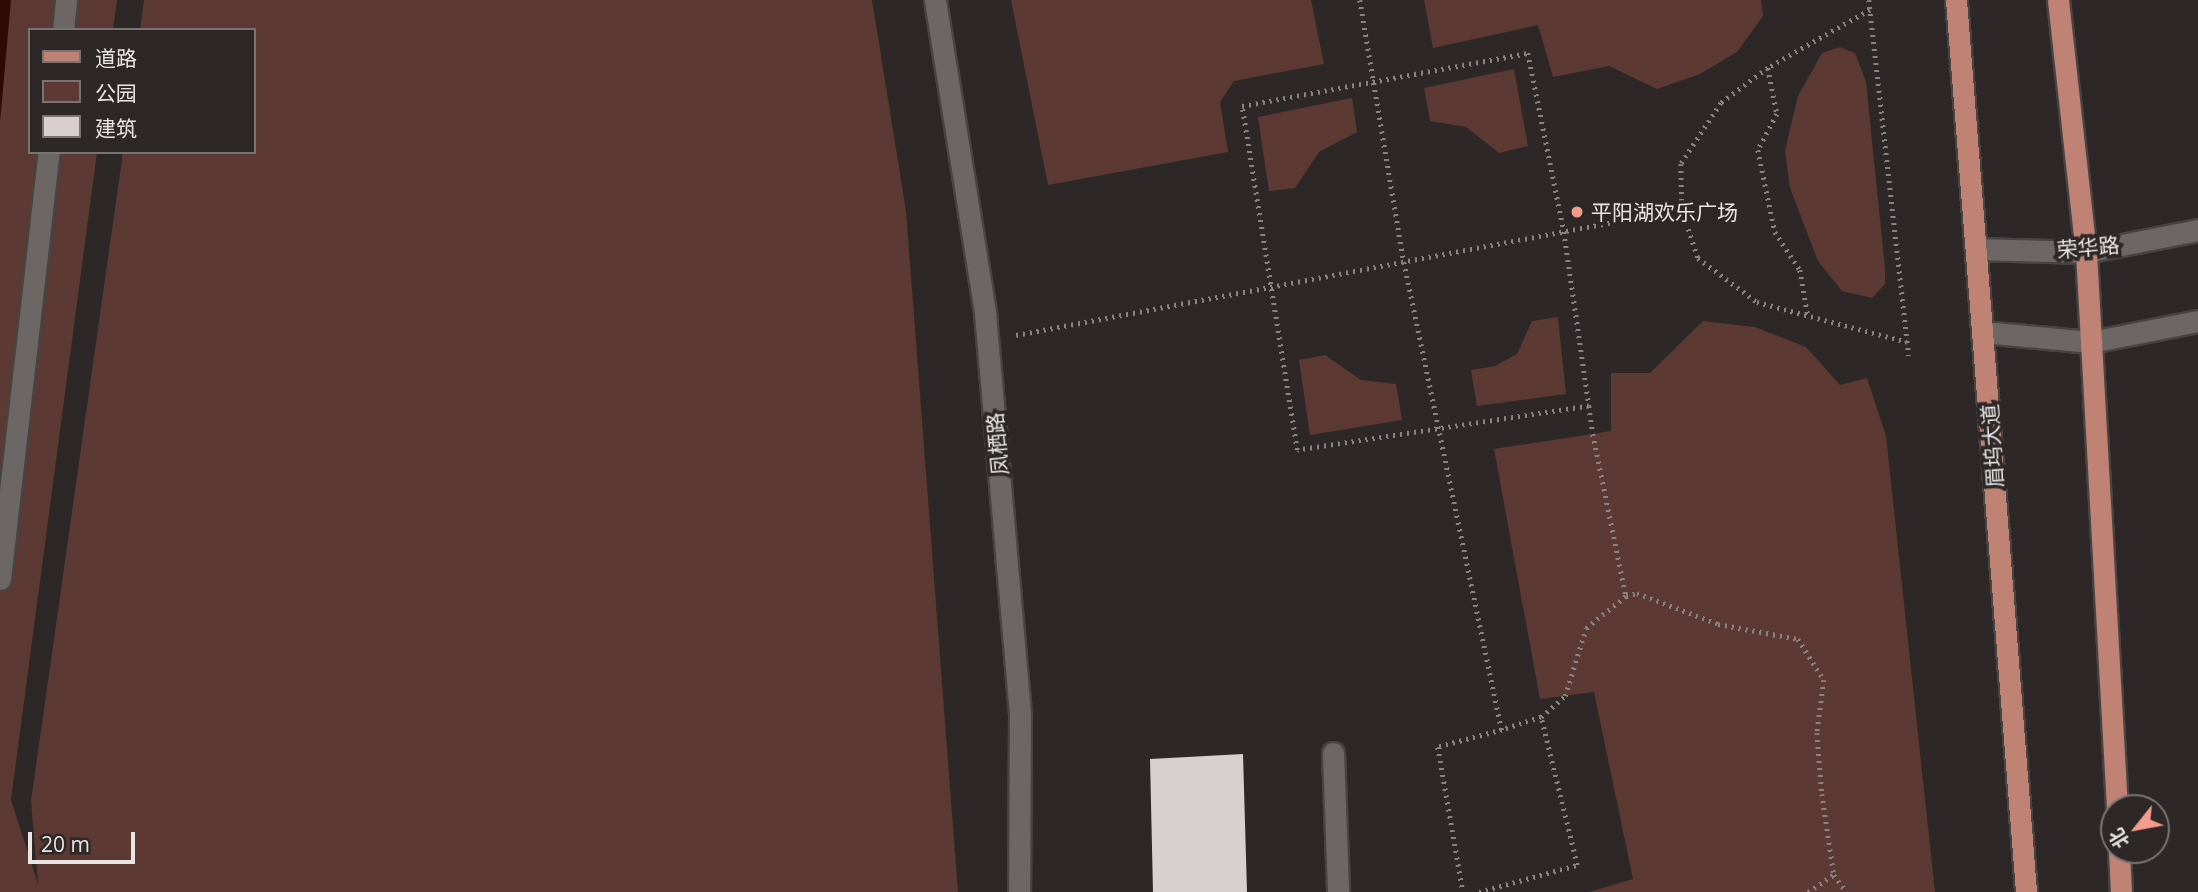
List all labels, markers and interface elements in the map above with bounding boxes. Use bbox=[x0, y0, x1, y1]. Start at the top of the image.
legend bbox=[28, 28, 256, 154]
text: 道路 bbox=[95, 44, 137, 72]
text: 公园 bbox=[95, 79, 137, 107]
text: 建筑 bbox=[95, 114, 137, 142]
place label: 平阳湖欢乐广场 bbox=[1591, 199, 1738, 225]
marker: 平阳湖欢乐广场 bbox=[1569, 204, 1585, 220]
street label: 荣华路 bbox=[2056, 232, 2120, 262]
street label: 眉坞大道 bbox=[1977, 403, 2007, 489]
street label: 凤栖路 bbox=[982, 412, 1012, 476]
north arrow bbox=[2100, 794, 2170, 864]
scale bar bbox=[32, 818, 138, 862]
text: 北 bbox=[2103, 824, 2135, 854]
text: 20 m bbox=[41, 830, 90, 858]

